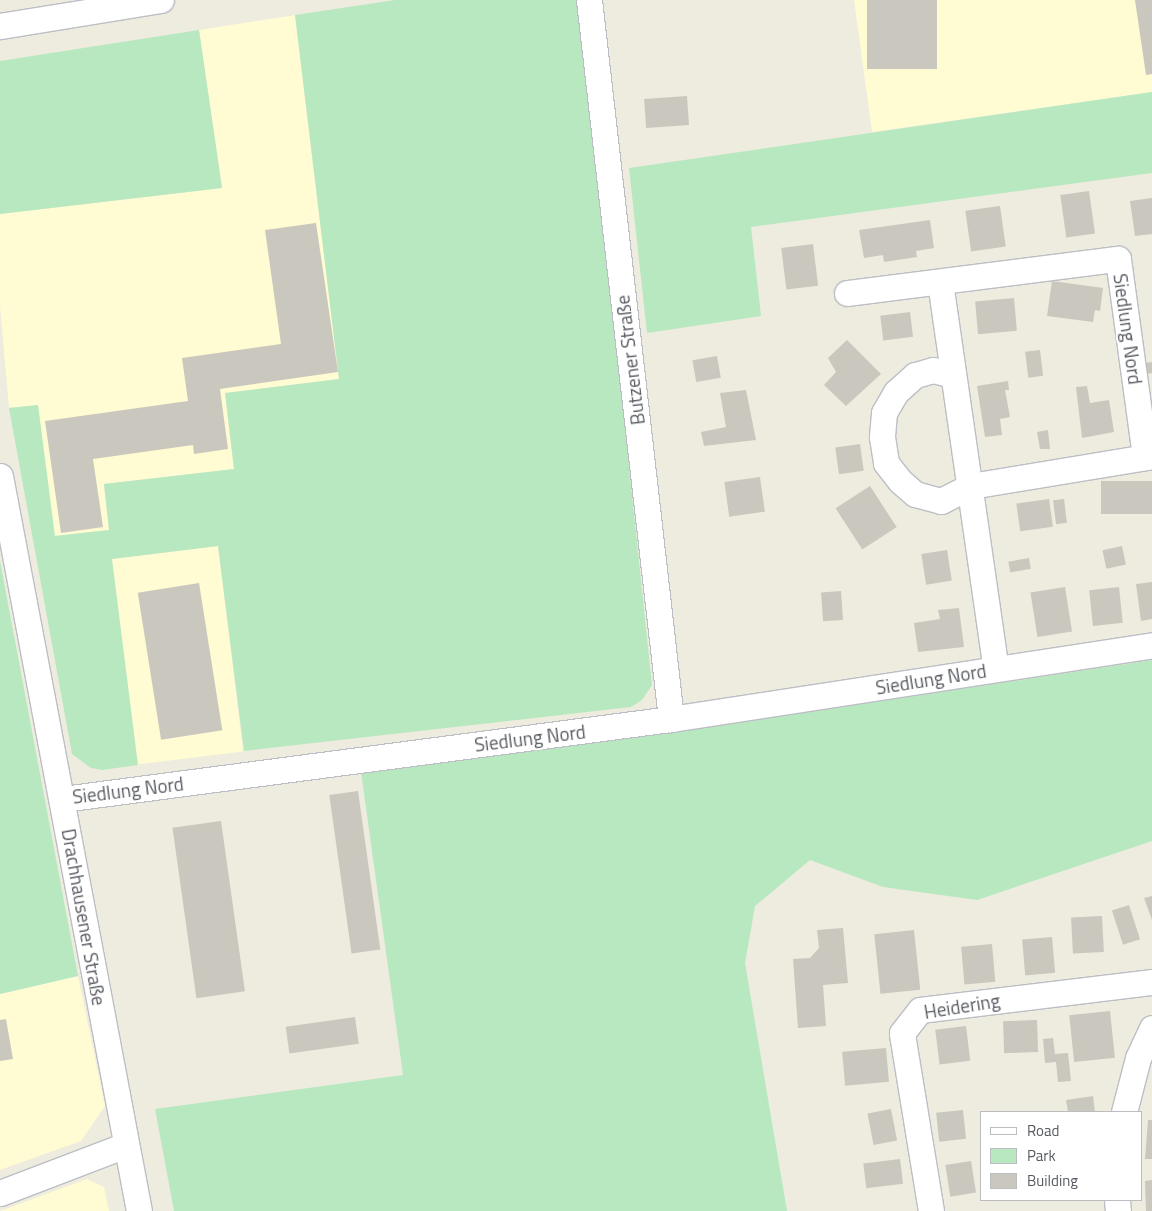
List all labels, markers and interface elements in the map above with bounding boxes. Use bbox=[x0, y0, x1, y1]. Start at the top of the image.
street label: Siedlung Nord bbox=[1109, 272, 1147, 386]
street label: Butzener Straße bbox=[611, 294, 649, 426]
street label: Siedlung Nord bbox=[874, 659, 988, 699]
street label: Siedlung Nord bbox=[473, 720, 587, 756]
street label: Siedlung Nord bbox=[71, 772, 185, 808]
street label: Drachhausener Straße bbox=[57, 827, 111, 1007]
street label: Heidering bbox=[922, 989, 1002, 1023]
legend bbox=[980, 1111, 1142, 1201]
text: Road bbox=[1027, 1119, 1059, 1142]
text: Park bbox=[1027, 1144, 1056, 1167]
text: Building bbox=[1027, 1169, 1078, 1192]

